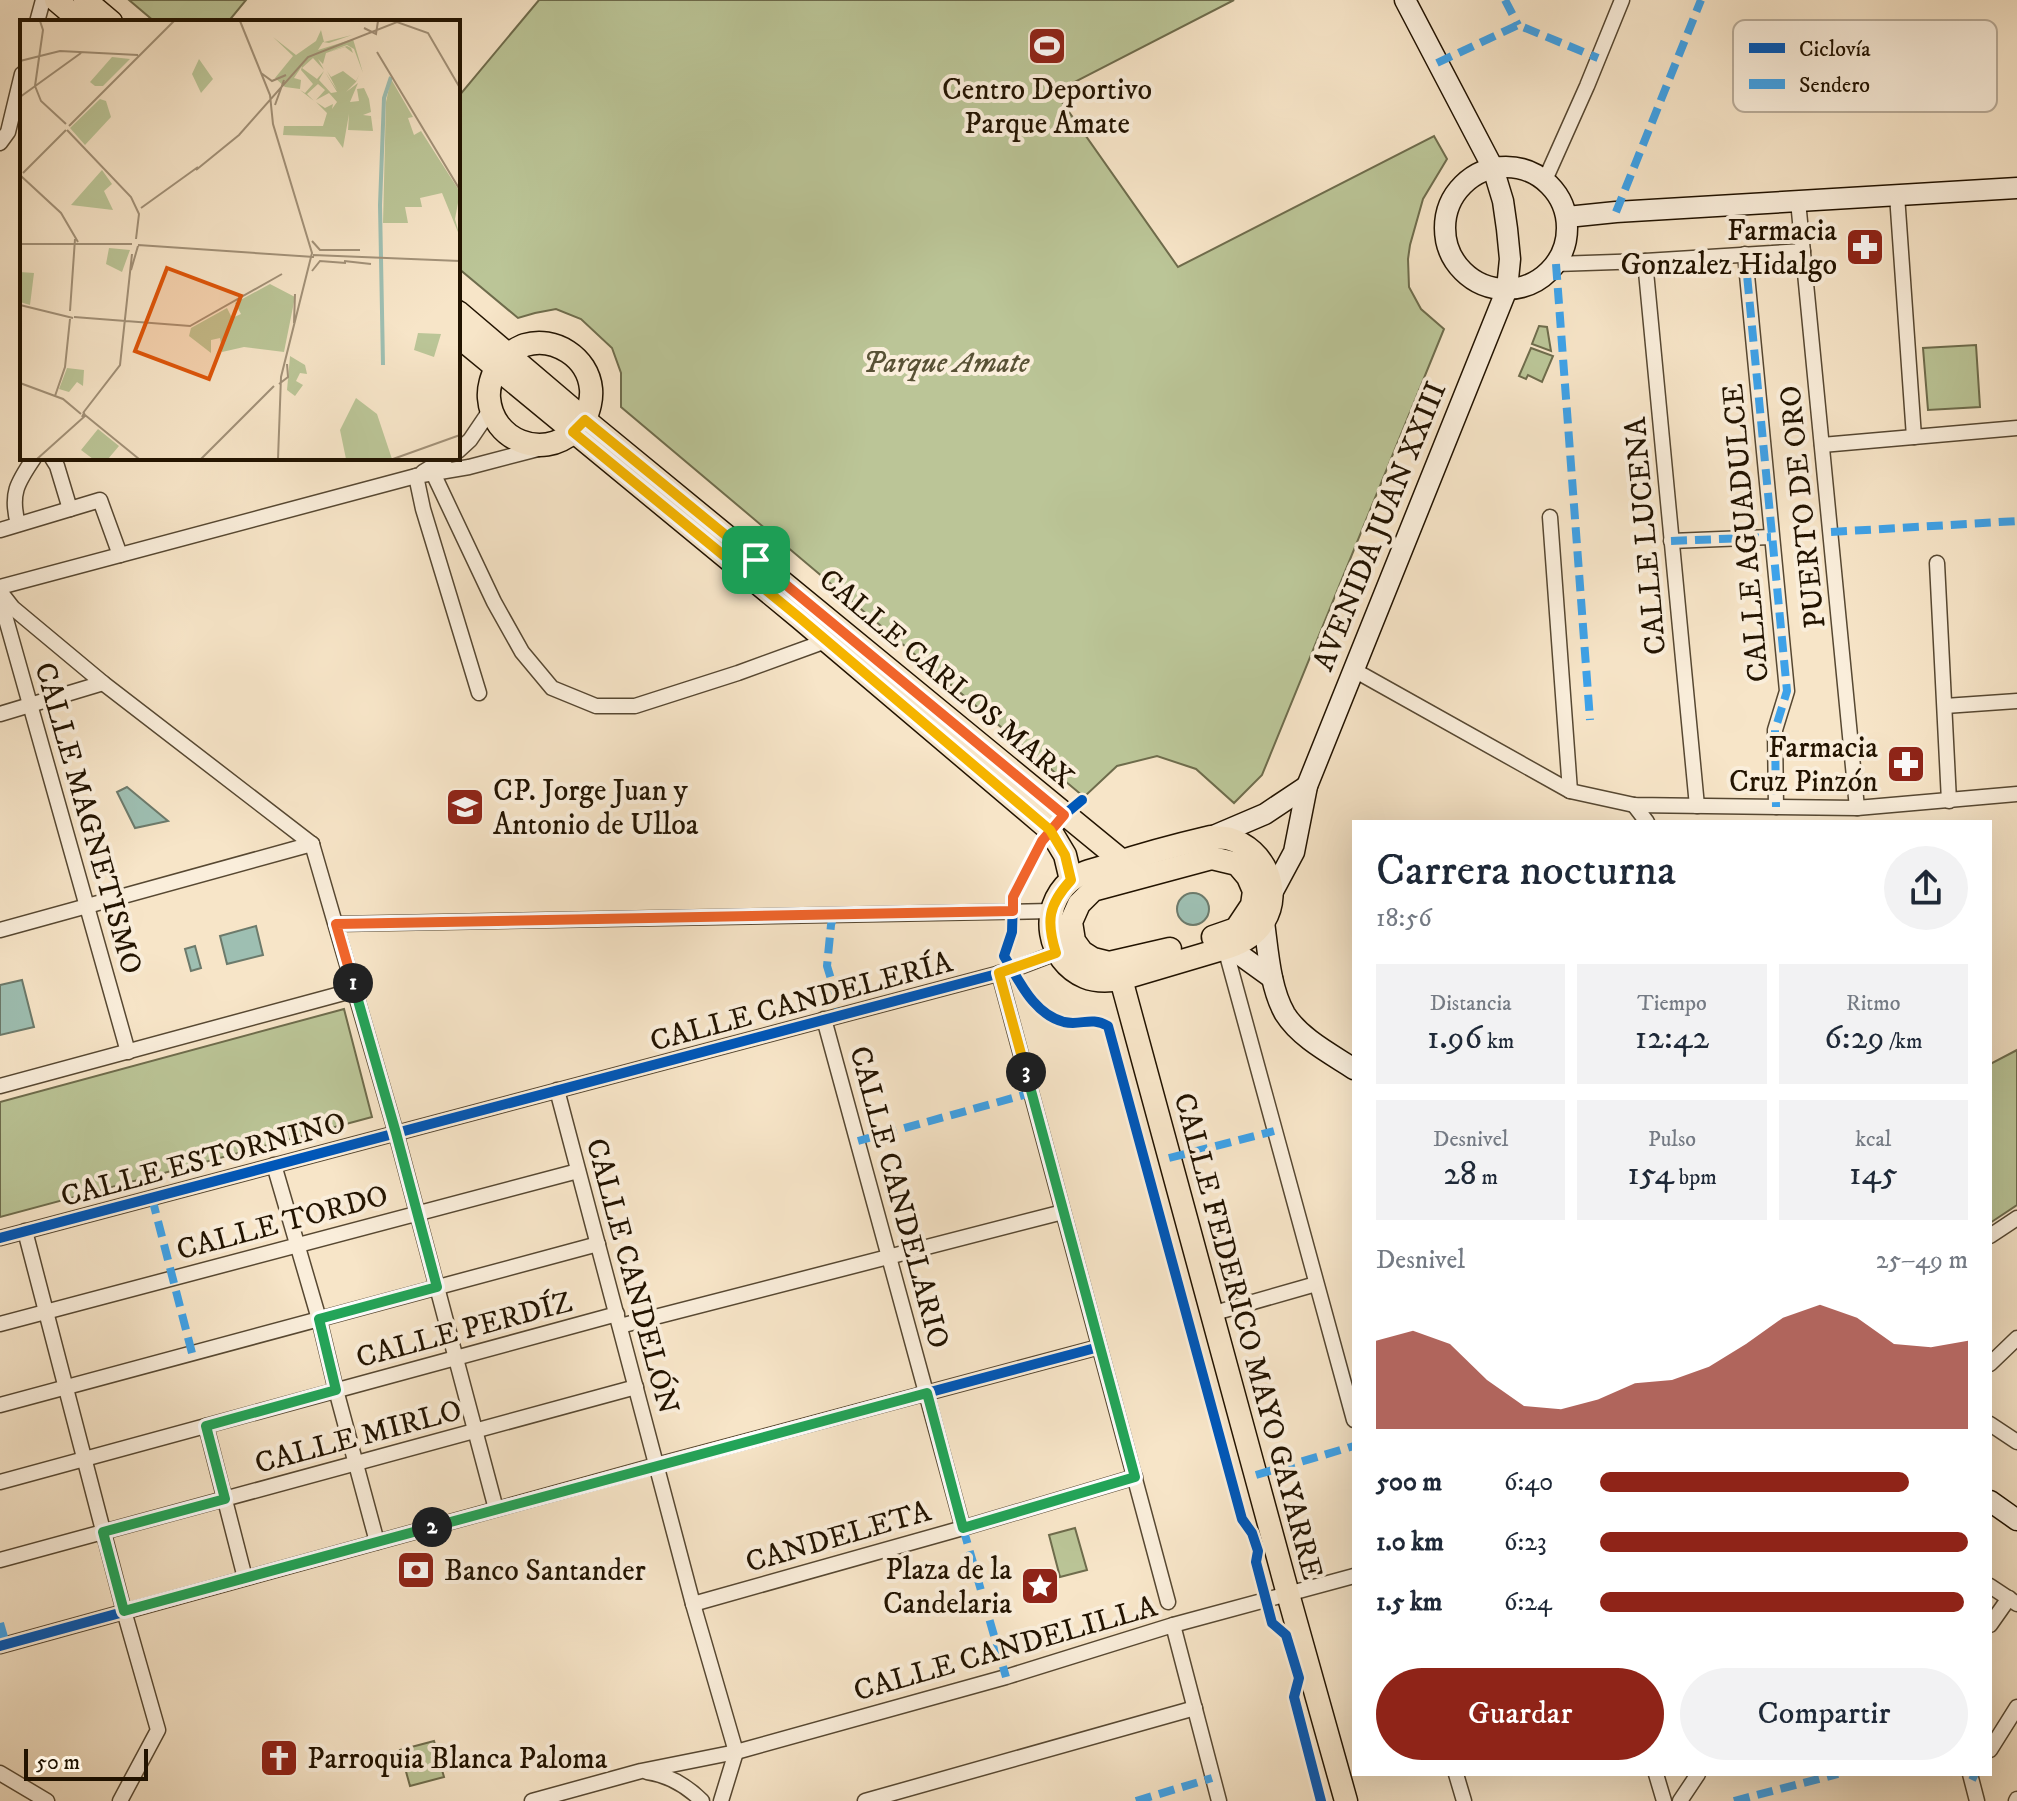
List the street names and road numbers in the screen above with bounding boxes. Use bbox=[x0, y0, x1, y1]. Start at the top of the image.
street label: AVENIDA JUAN XXIII bbox=[1305, 377, 1455, 676]
street label: CALLE AGUADULCE bbox=[1715, 382, 1778, 684]
street label: PUERTO DE ORO bbox=[1772, 384, 1835, 630]
street label: CALLE LUCENA bbox=[1618, 415, 1675, 656]
street label: CALLE CARLOS MARX bbox=[811, 561, 1082, 797]
street label: CALLE MAGNETISMO bbox=[25, 658, 150, 978]
street label: CALLE CANDELERÍA bbox=[646, 942, 957, 1061]
street label: CALLE CANDELARIO bbox=[840, 1042, 957, 1353]
street label: CALLE FEDERICO MAYO GAYARRE bbox=[1165, 1089, 1330, 1584]
street label: CALLE ESTORNINO bbox=[57, 1105, 350, 1216]
street label: CALLE CANDELÓN bbox=[577, 1134, 688, 1418]
street label: CALLE TORDO bbox=[173, 1177, 392, 1269]
street label: CALLE PERDÍZ bbox=[352, 1282, 577, 1377]
street label: CALLE MIRLO bbox=[251, 1392, 466, 1483]
street label: CANDELETA bbox=[742, 1493, 936, 1582]
street label: CALLE CANDELILLA bbox=[850, 1588, 1162, 1710]

